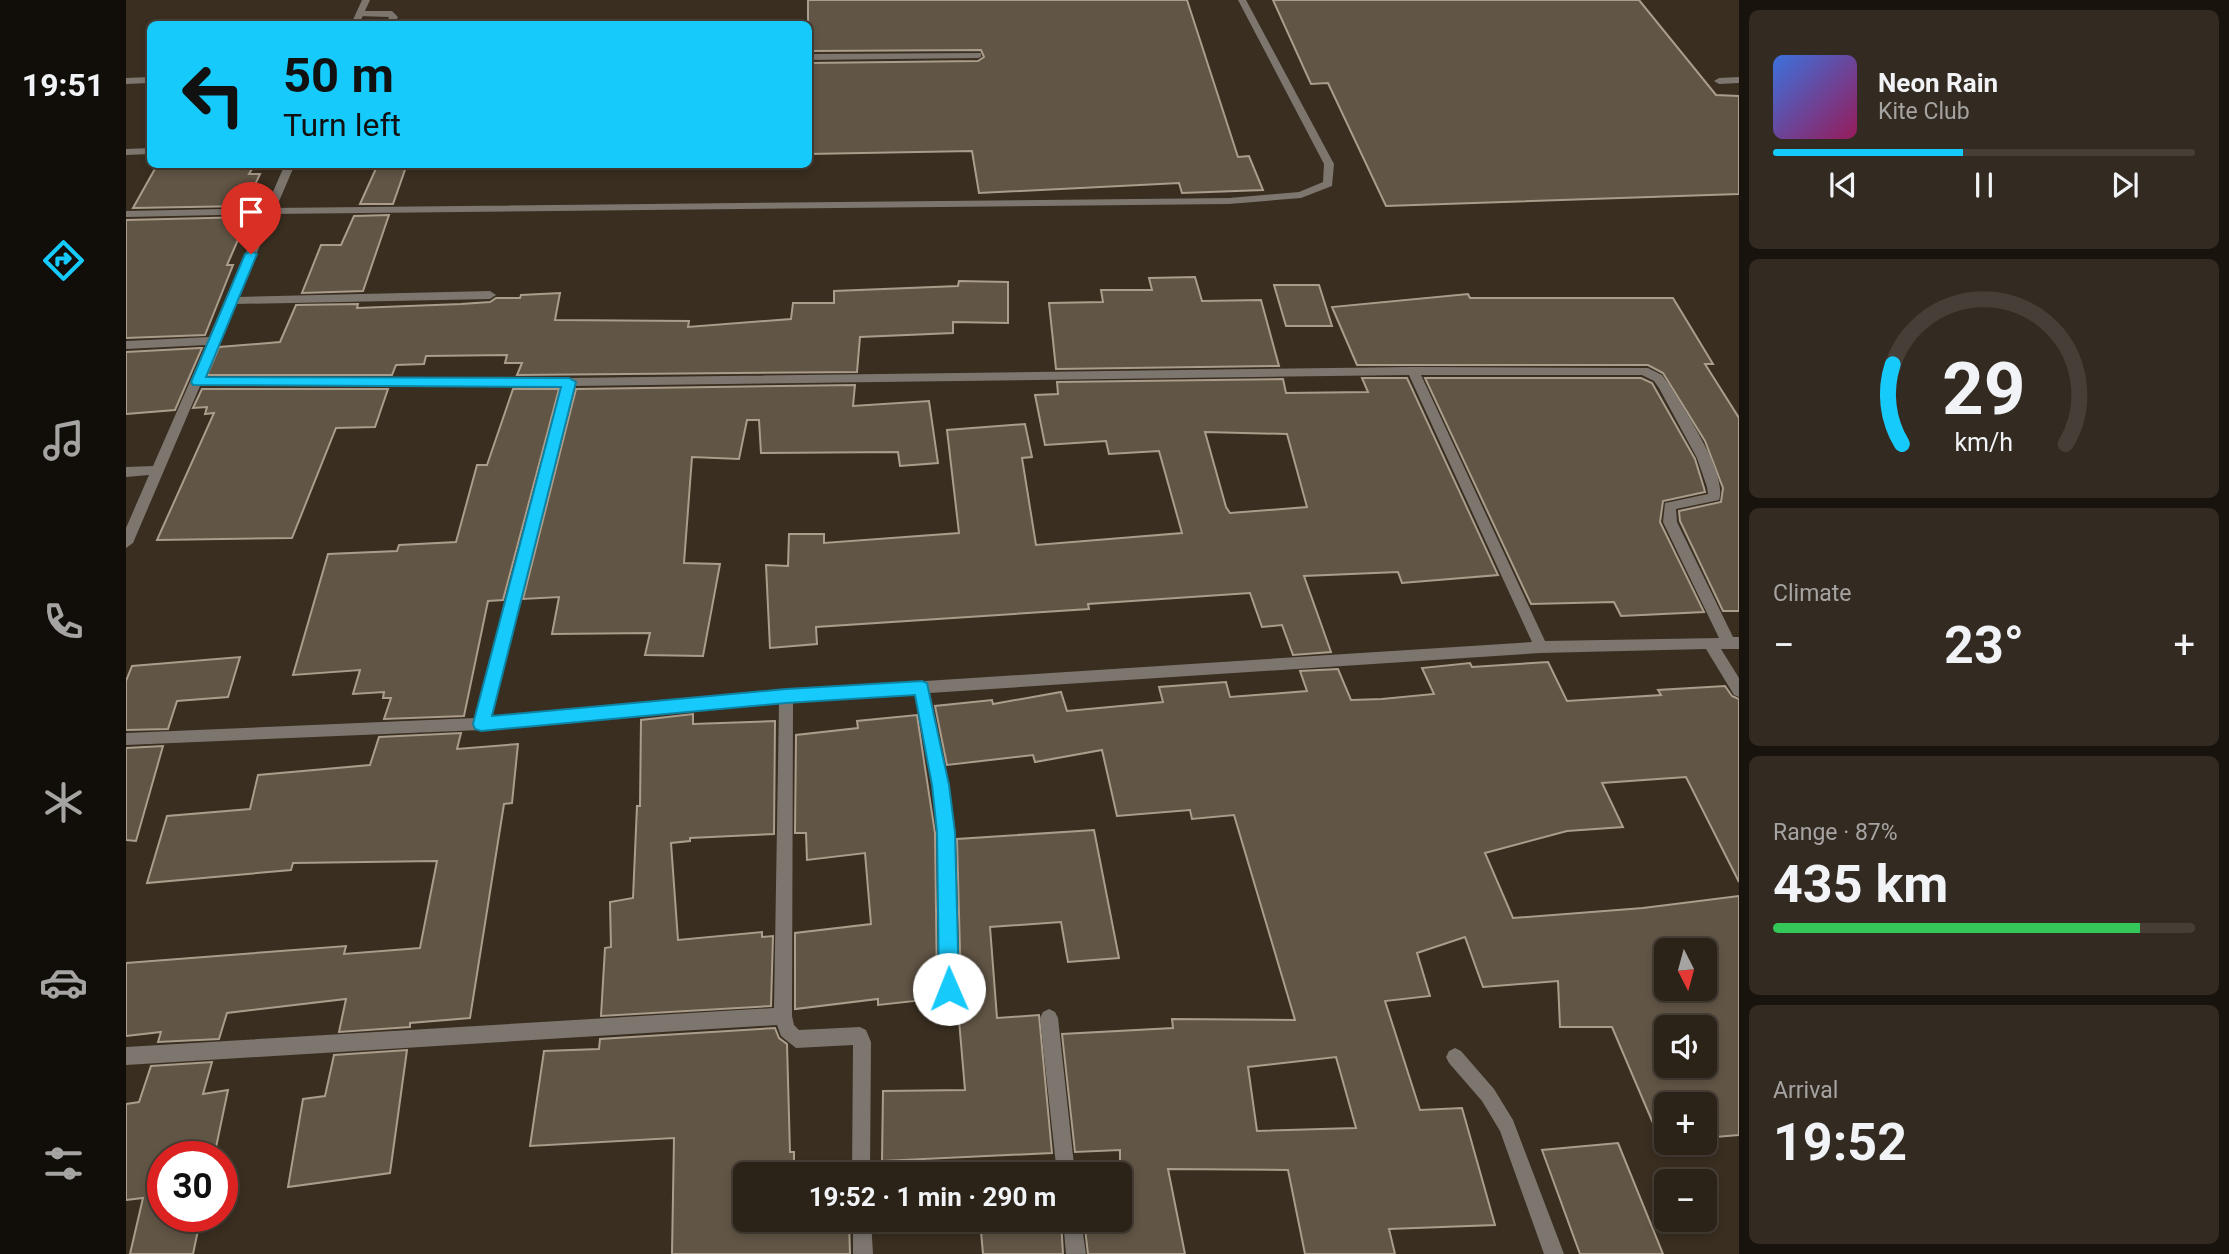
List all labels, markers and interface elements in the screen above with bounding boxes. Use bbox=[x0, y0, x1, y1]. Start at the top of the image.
text: 50 m bbox=[283, 47, 394, 104]
icon: left bbox=[168, 49, 259, 140]
text: 19:51 bbox=[22, 66, 104, 104]
text: Neon Rain bbox=[1878, 68, 1998, 98]
text: Kite Club bbox=[1878, 98, 1970, 125]
text: Turn left bbox=[283, 106, 401, 144]
icon: previous bbox=[1824, 166, 1862, 204]
icon: pause bbox=[1965, 166, 2003, 204]
icon: next bbox=[2106, 166, 2144, 204]
pin bbox=[221, 182, 281, 254]
icon: arrive bbox=[232, 193, 270, 231]
icon: directions bbox=[39, 236, 88, 285]
text: 29 bbox=[1942, 347, 2026, 433]
icon: music bbox=[39, 416, 88, 465]
text: km/h bbox=[1955, 428, 2013, 457]
text: Climate bbox=[1773, 580, 1852, 607]
icon: phone bbox=[39, 597, 88, 646]
text: 23° bbox=[1944, 615, 2024, 676]
text: − bbox=[1773, 623, 1795, 667]
text: + bbox=[2173, 623, 2195, 667]
icon: climate bbox=[39, 778, 88, 827]
text: Range · 87% bbox=[1773, 819, 1898, 846]
text: 435 km bbox=[1773, 854, 1948, 915]
north arrow bbox=[1654, 938, 1717, 1001]
map controls bbox=[1654, 938, 1717, 1232]
position arrow bbox=[912, 952, 986, 1026]
icon: car bbox=[39, 958, 88, 1007]
button: sound bbox=[1654, 1015, 1717, 1078]
text: Arrival bbox=[1773, 1077, 1838, 1104]
button: + bbox=[1654, 1092, 1717, 1155]
text: 19:52 bbox=[1773, 1112, 1907, 1173]
icon: filters bbox=[39, 1139, 88, 1188]
speed limit sign: 30 bbox=[147, 1141, 238, 1232]
button: − bbox=[1654, 1169, 1717, 1232]
text: 19:52 · 1 min · 290 m bbox=[809, 1182, 1056, 1212]

